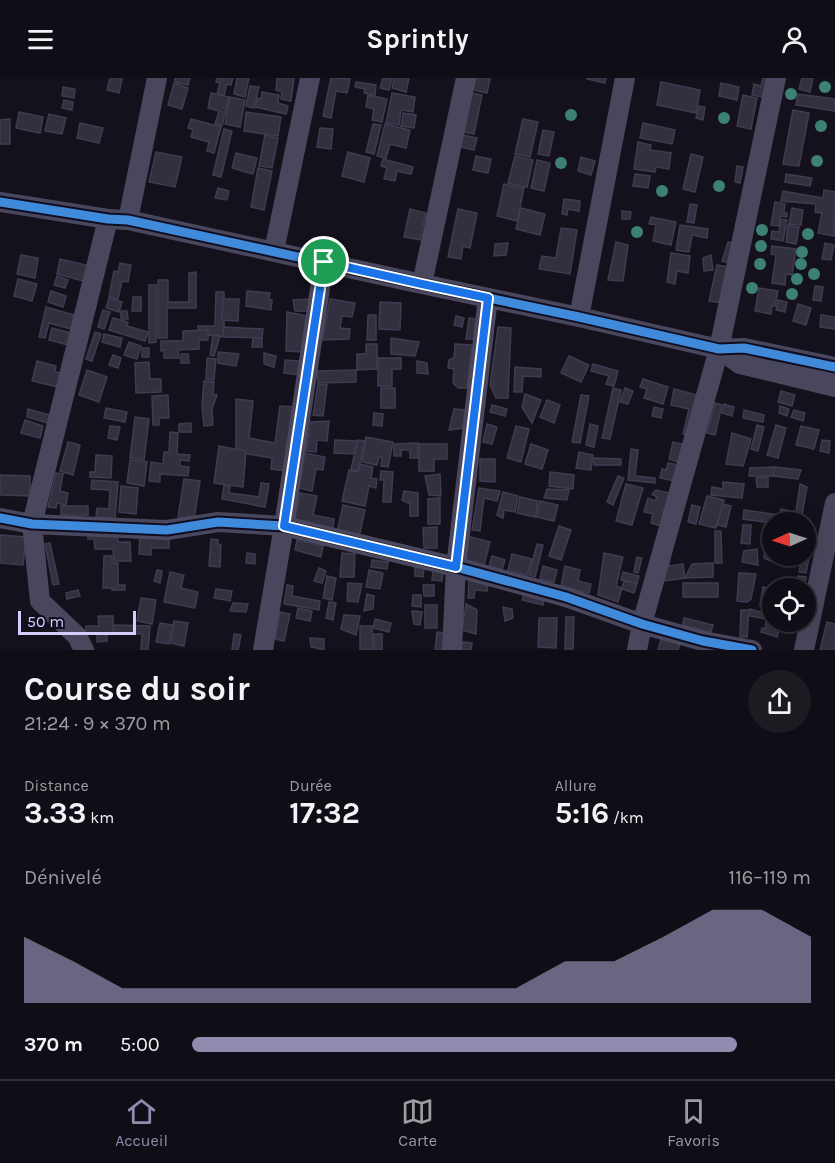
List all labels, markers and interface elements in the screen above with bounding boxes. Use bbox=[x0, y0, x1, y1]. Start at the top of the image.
icon: menu bbox=[24, 23, 57, 56]
text: Sprintly bbox=[366, 23, 469, 55]
icon: person bbox=[778, 23, 811, 56]
pin bbox=[298, 236, 349, 287]
icon: arrive bbox=[307, 245, 340, 278]
north arrow bbox=[762, 512, 816, 566]
map controls bbox=[762, 512, 816, 632]
button: locate bbox=[762, 578, 816, 632]
scale bar bbox=[18, 608, 136, 636]
text: 50 m bbox=[27, 612, 64, 631]
text: Course du soir bbox=[24, 670, 250, 708]
button: share bbox=[748, 670, 811, 733]
text: 21:24 · 9 × 370 m bbox=[24, 712, 171, 735]
text: Distance bbox=[24, 776, 89, 795]
text: Durée bbox=[289, 776, 332, 795]
text: Allure bbox=[555, 776, 597, 795]
text: 3.33 bbox=[24, 795, 86, 831]
text: 17:32 bbox=[289, 795, 360, 831]
text: 5:16 bbox=[555, 795, 609, 831]
text: km bbox=[86, 808, 114, 827]
text: /km bbox=[609, 808, 644, 827]
text: Dénivelé bbox=[24, 866, 102, 889]
text: 116–119 m bbox=[729, 866, 811, 889]
text: 370 m bbox=[24, 1033, 83, 1056]
text: 5:00 bbox=[120, 1033, 160, 1056]
tab: Accueil bbox=[115, 1095, 168, 1150]
tab: Carte bbox=[398, 1095, 437, 1150]
tab: Favoris bbox=[667, 1095, 720, 1150]

